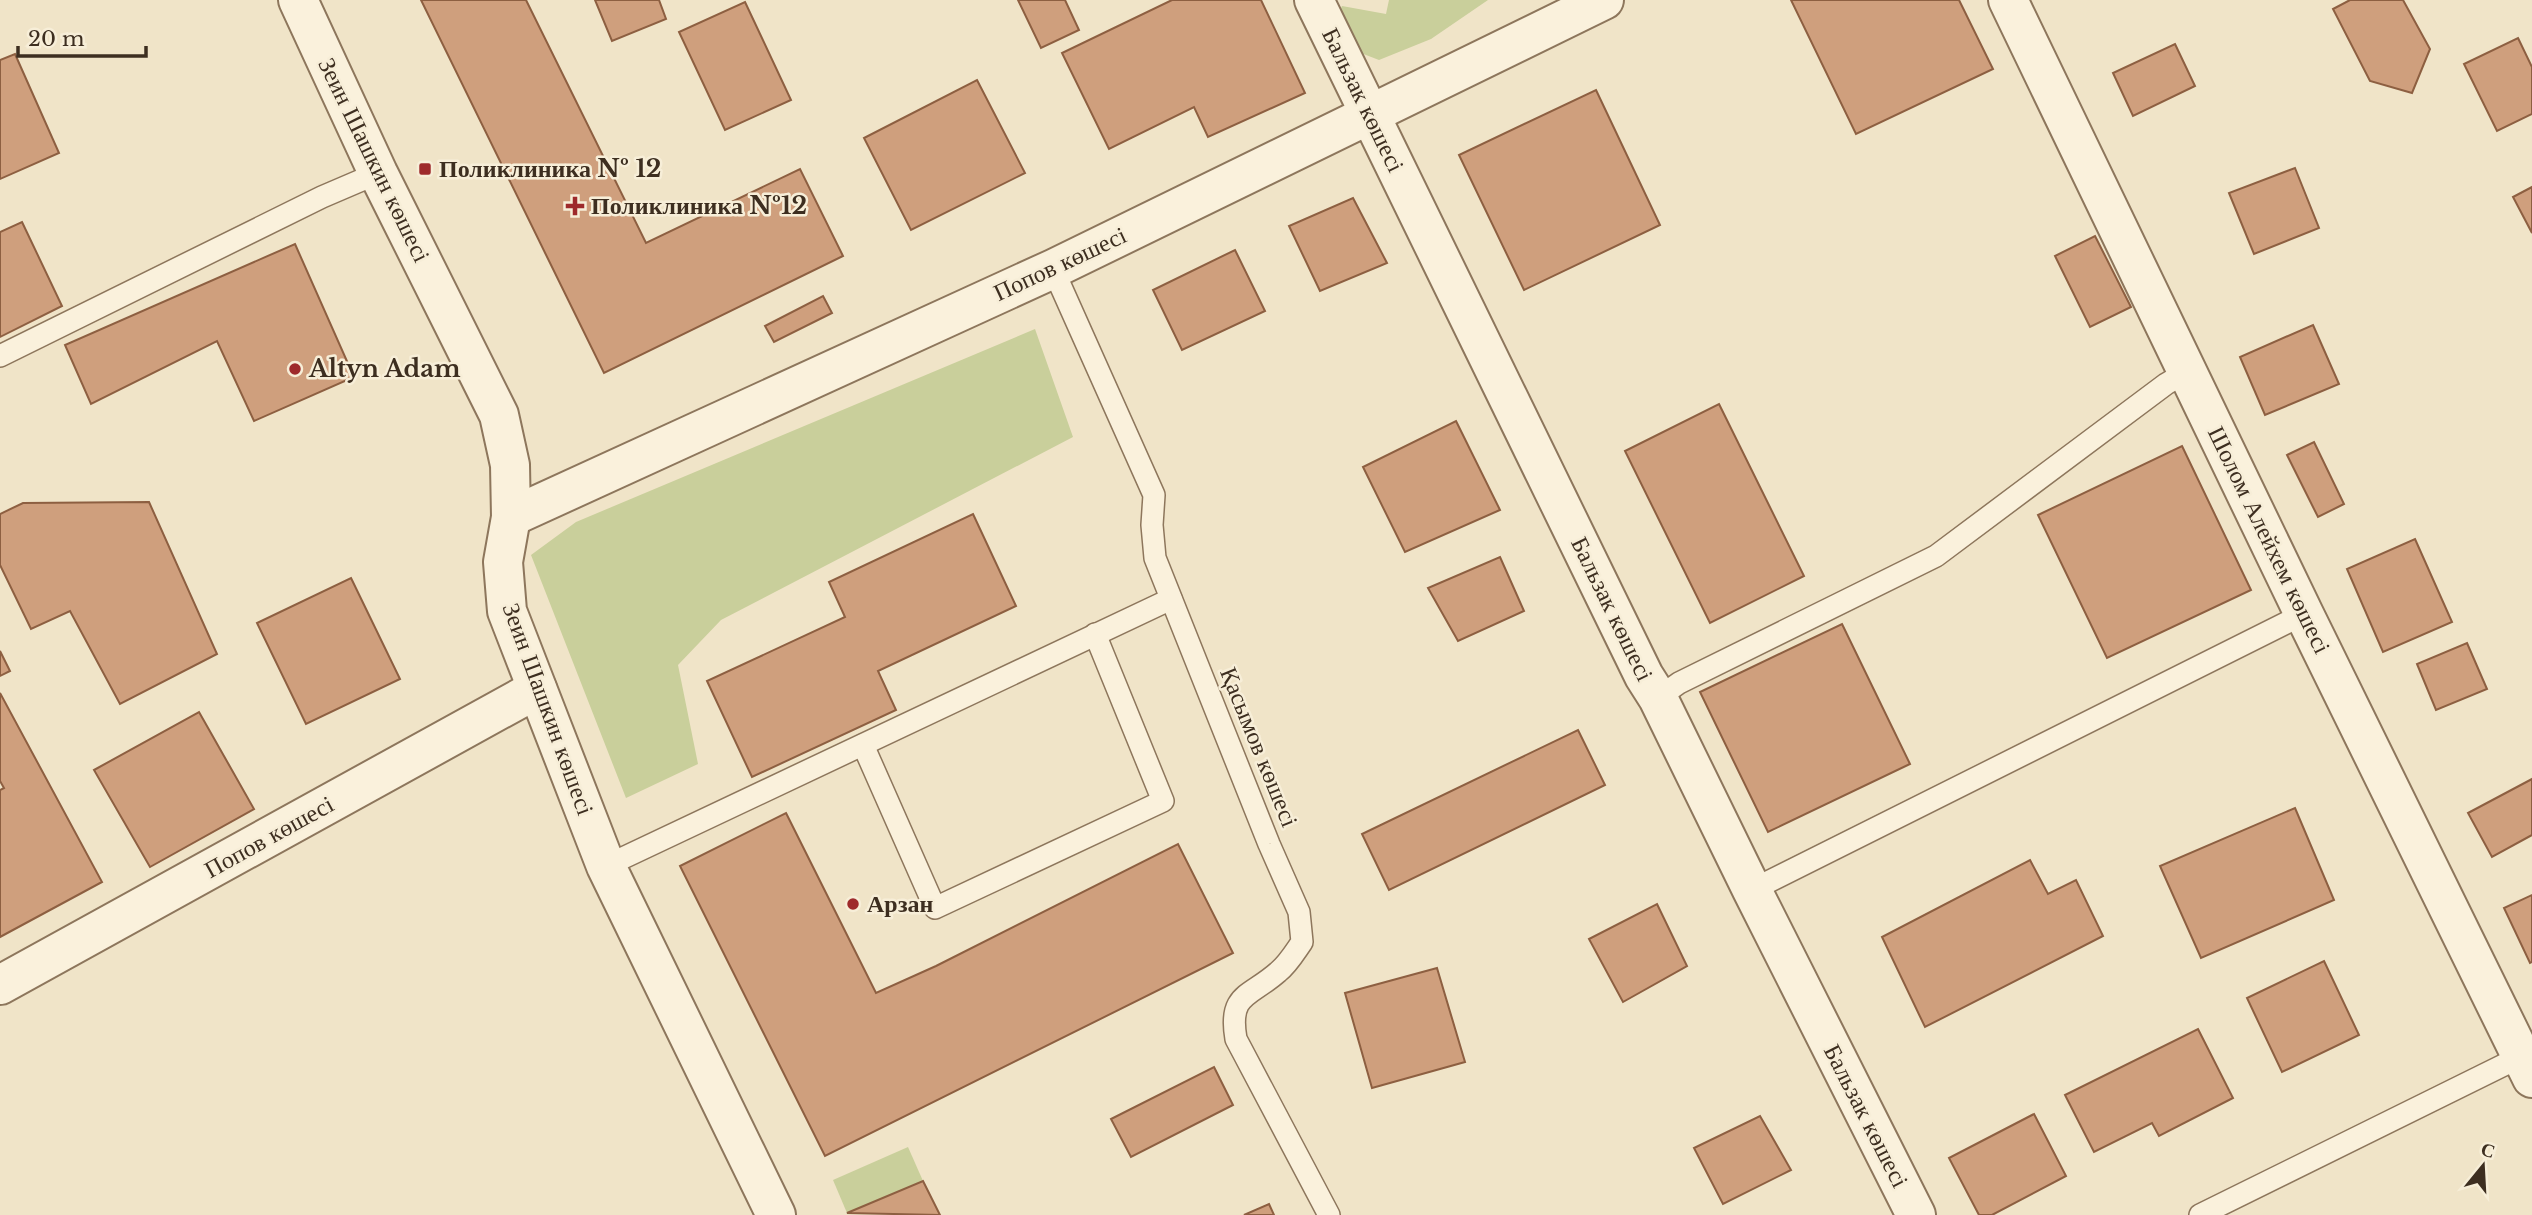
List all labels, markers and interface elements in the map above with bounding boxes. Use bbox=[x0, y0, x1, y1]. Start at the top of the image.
scale bar bbox=[18, 14, 145, 58]
street label: Бальзак көшесі bbox=[1316, 23, 1411, 177]
text: 20 m bbox=[28, 26, 85, 52]
street label: Зеин Шашкин көшесі bbox=[312, 53, 437, 267]
place label: Поликлиника № 12 bbox=[439, 154, 662, 183]
marker: Поликлиника № 12 bbox=[417, 161, 433, 177]
place label: Поликлиника №12 bbox=[591, 191, 807, 220]
marker: Поликлиника №12 bbox=[565, 196, 585, 216]
street label: Попов көшесі bbox=[989, 220, 1131, 307]
place label: Altyn Adam bbox=[308, 354, 461, 383]
marker: Altyn Adam bbox=[287, 361, 303, 377]
street label: Шолом Алейхем көшесі bbox=[2202, 421, 2337, 658]
street label: Бальзак көшесі bbox=[1565, 532, 1660, 686]
street label: Зеин Шашкин көшесі bbox=[497, 599, 600, 819]
street label: Қасымов көшесі bbox=[1214, 663, 1305, 831]
street label: Попов көшесі bbox=[199, 789, 339, 884]
place label: Арзан bbox=[867, 889, 934, 918]
marker: Арзан bbox=[845, 896, 861, 912]
street label: Бальзак көшесі bbox=[1818, 1039, 1915, 1193]
north arrow bbox=[2448, 1131, 2518, 1201]
text: С bbox=[2478, 1137, 2498, 1163]

